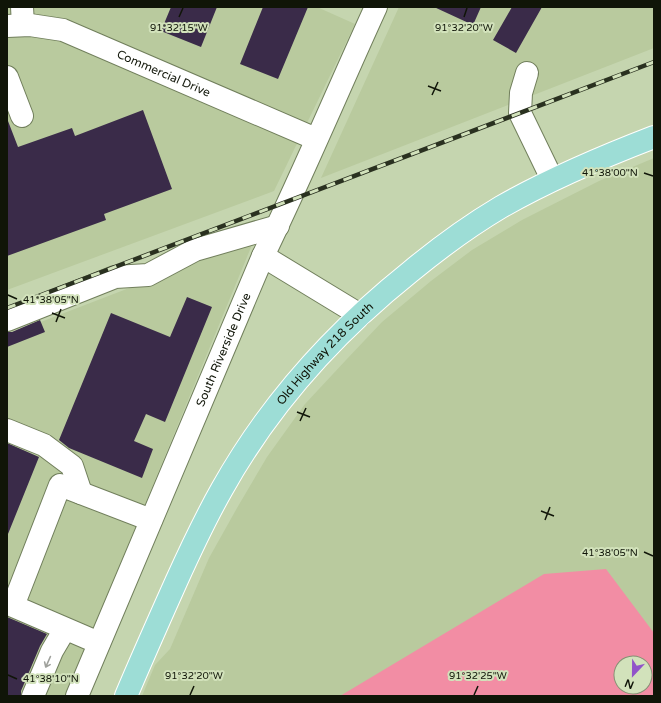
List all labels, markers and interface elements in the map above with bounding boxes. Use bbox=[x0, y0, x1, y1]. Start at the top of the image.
text: 91°32'15"W bbox=[150, 22, 208, 34]
text: 91°32'20"W bbox=[435, 22, 493, 34]
street label: Commercial Drive bbox=[115, 47, 213, 100]
text: 41°38'00"N bbox=[582, 167, 638, 179]
street label: South Riverside Drive bbox=[193, 291, 254, 409]
text: 41°38'05"N bbox=[23, 294, 79, 306]
street label: Old Highway 218 South bbox=[274, 299, 376, 408]
text: 41°38'05"N bbox=[582, 547, 638, 559]
north arrow bbox=[613, 655, 653, 695]
one-way arrow bbox=[44, 656, 51, 668]
text: 91°32'20"W bbox=[165, 670, 223, 682]
text: 91°32'25"W bbox=[449, 670, 507, 682]
text: 41°38'10"N bbox=[23, 673, 79, 685]
text: N bbox=[623, 676, 636, 691]

